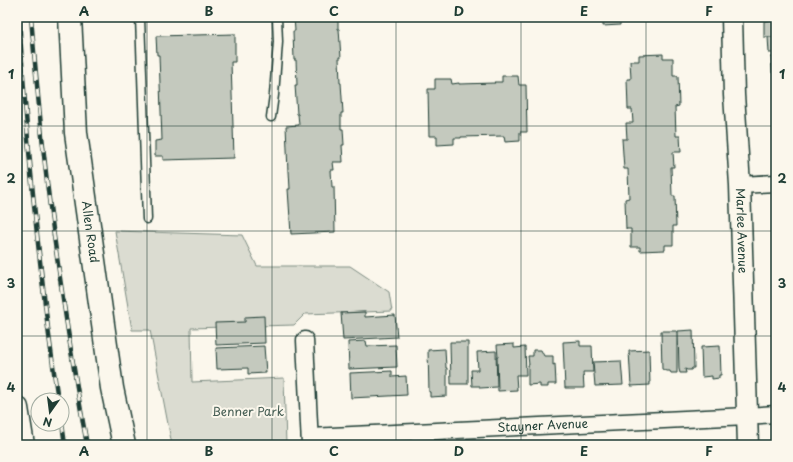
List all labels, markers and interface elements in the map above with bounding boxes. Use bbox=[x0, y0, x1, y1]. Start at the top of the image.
text: A bbox=[79, 1, 89, 20]
text: B bbox=[205, 1, 214, 20]
text: C bbox=[329, 1, 339, 20]
text: D bbox=[454, 1, 464, 20]
text: E bbox=[580, 1, 588, 20]
text: F bbox=[705, 1, 713, 20]
text: 1 bbox=[8, 64, 14, 83]
text: 1 bbox=[779, 64, 785, 83]
text: 2 bbox=[6, 168, 16, 187]
text: 2 bbox=[777, 168, 787, 187]
street label: Marlee Avenue bbox=[732, 188, 753, 274]
street label: Allen Road bbox=[78, 200, 104, 264]
text: 3 bbox=[7, 273, 16, 292]
text: 3 bbox=[778, 273, 787, 292]
text: 4 bbox=[7, 377, 16, 396]
text: 4 bbox=[778, 377, 787, 396]
north arrow bbox=[30, 392, 70, 432]
park label: Benner Park bbox=[212, 402, 284, 420]
text: N bbox=[41, 413, 54, 431]
street label: Stayner Avenue bbox=[497, 414, 589, 436]
text: A bbox=[79, 441, 89, 460]
text: B bbox=[205, 441, 214, 460]
text: C bbox=[329, 441, 339, 460]
text: D bbox=[454, 441, 464, 460]
text: E bbox=[580, 441, 588, 460]
text: F bbox=[705, 441, 713, 460]

